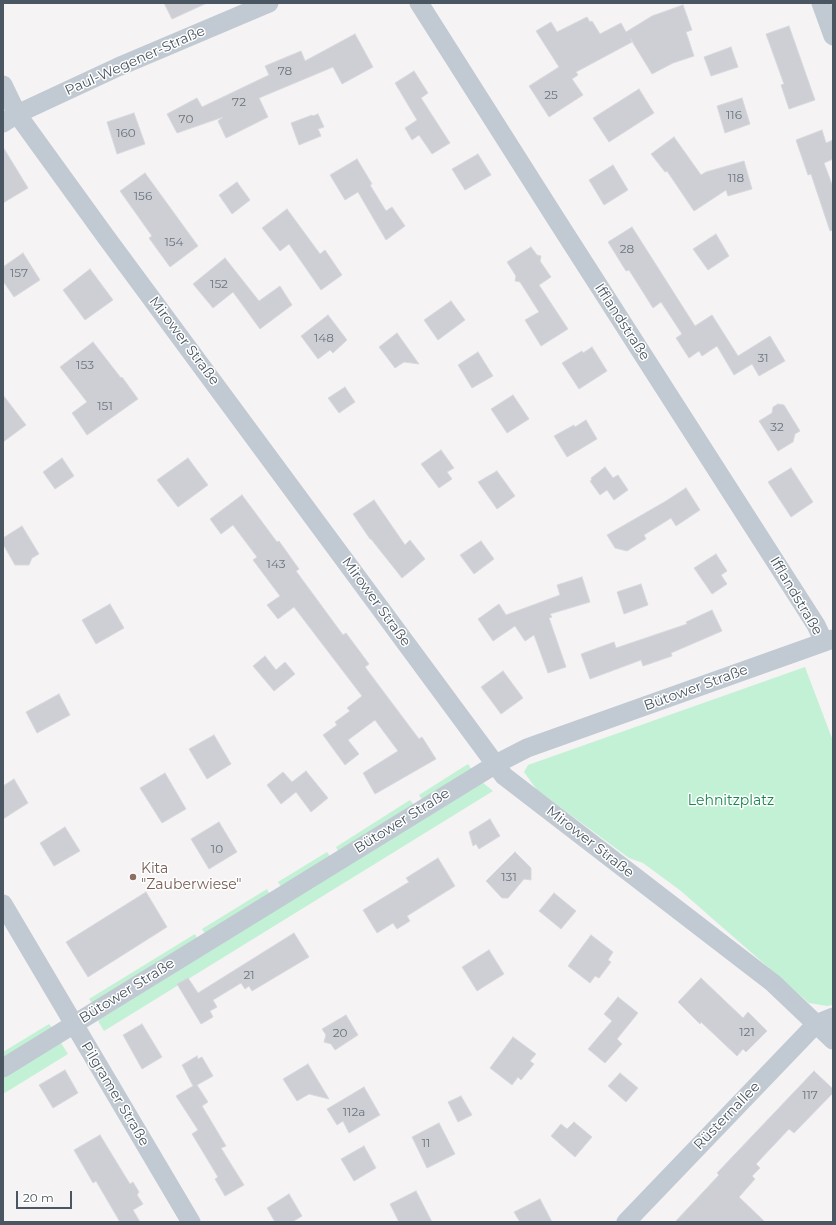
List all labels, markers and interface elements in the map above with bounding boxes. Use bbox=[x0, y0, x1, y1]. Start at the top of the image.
street label: Paul-Wegener-Straße bbox=[62, 23, 208, 99]
house number: 78 bbox=[278, 64, 292, 78]
house number: 25 bbox=[544, 88, 558, 102]
house number: 72 bbox=[232, 95, 246, 109]
house number: 116 bbox=[726, 108, 742, 122]
house number: 70 bbox=[179, 112, 193, 126]
house number: 160 bbox=[116, 126, 136, 140]
house number: 118 bbox=[728, 171, 744, 185]
house number: 156 bbox=[134, 189, 152, 203]
house number: 154 bbox=[164, 235, 184, 249]
house number: 28 bbox=[620, 242, 634, 256]
house number: 157 bbox=[10, 266, 28, 280]
house number: 152 bbox=[210, 277, 228, 291]
street label: Ifflandstraße bbox=[591, 280, 653, 364]
street label: Mirower Straße bbox=[145, 293, 223, 389]
house number: 148 bbox=[314, 331, 334, 345]
house number: 31 bbox=[757, 351, 769, 365]
house number: 153 bbox=[76, 358, 94, 372]
house number: 151 bbox=[97, 399, 113, 413]
house number: 32 bbox=[770, 420, 784, 434]
street label: Mirower Straße bbox=[338, 554, 414, 650]
street label: Ifflandstraße bbox=[766, 554, 826, 638]
house number: 143 bbox=[267, 557, 285, 571]
street label: Bütower Straße bbox=[642, 661, 750, 715]
street label: Bütower Straße bbox=[351, 785, 453, 857]
park label: Lehnitzplatz bbox=[688, 793, 774, 809]
street label: Mirower Straße bbox=[543, 803, 637, 881]
house number: 10 bbox=[211, 842, 223, 856]
place label: Kita "Zauberwiese" bbox=[141, 861, 241, 894]
house number: 131 bbox=[501, 870, 517, 884]
marker: Kita "Zauberwiese" bbox=[128, 872, 138, 882]
street label: Bütower Straße bbox=[76, 955, 178, 1027]
house number: 21 bbox=[243, 968, 255, 982]
house number: 121 bbox=[739, 1025, 755, 1039]
house number: 20 bbox=[333, 1026, 347, 1040]
street label: Pilgramer Straße bbox=[77, 1039, 153, 1149]
street label: Rüsternallee bbox=[690, 1079, 764, 1153]
house number: 117 bbox=[802, 1088, 818, 1102]
house number: 112a bbox=[343, 1105, 365, 1119]
house number: 11 bbox=[422, 1136, 430, 1150]
scale bar bbox=[18, 1183, 74, 1209]
text: 20 m bbox=[23, 1190, 54, 1205]

